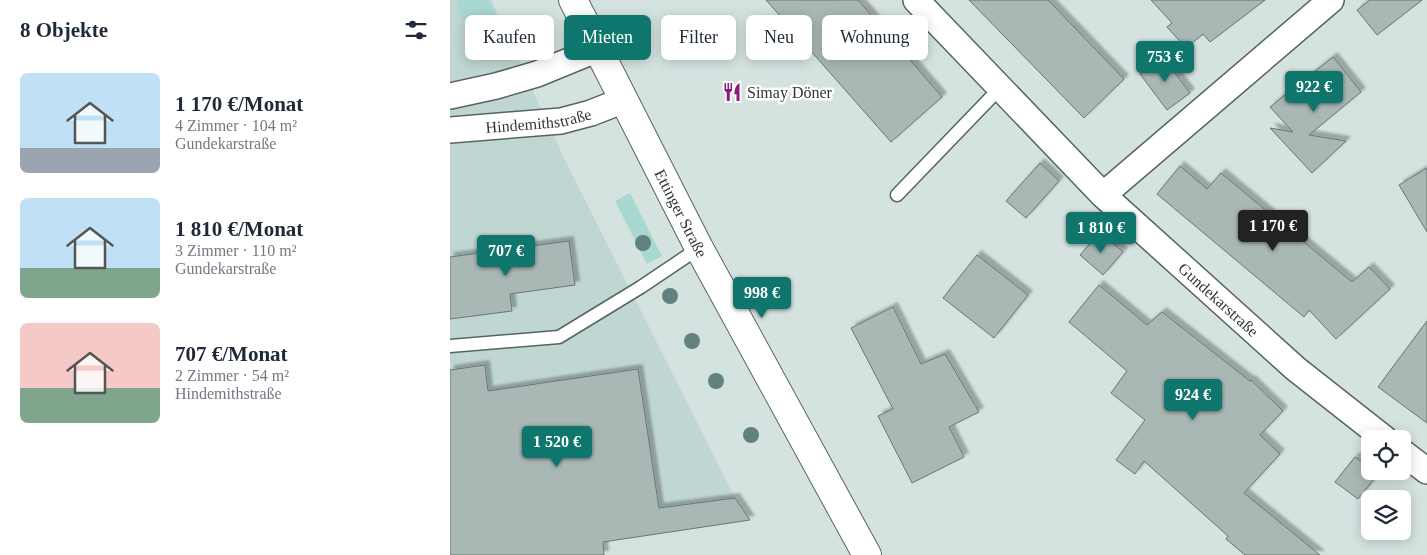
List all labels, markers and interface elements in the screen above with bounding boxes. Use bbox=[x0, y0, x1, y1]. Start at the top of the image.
chip: Kaufen bbox=[465, 15, 554, 60]
chip: Mieten bbox=[564, 15, 651, 60]
chip: Filter bbox=[661, 15, 736, 60]
chip: Neu bbox=[746, 15, 812, 60]
chip: Wohnung bbox=[822, 15, 928, 60]
icon: filters bbox=[402, 16, 430, 44]
text: 8 Objekte bbox=[20, 18, 108, 42]
pin: 753 € bbox=[1130, 41, 1200, 83]
text: 753 € bbox=[1147, 48, 1183, 65]
pin: 922 € bbox=[1279, 70, 1349, 113]
text: 922 € bbox=[1296, 78, 1332, 95]
restaurant icon: Simay Döner bbox=[721, 81, 743, 103]
place label: Simay Döner bbox=[747, 84, 833, 102]
text: 1 170 €/Monat bbox=[175, 92, 303, 116]
icon: home bbox=[60, 93, 120, 153]
street label: Hindemithstraße bbox=[485, 105, 593, 136]
text: 4 Zimmer · 104 m² bbox=[175, 117, 297, 134]
text: Gundekarstraße bbox=[175, 135, 276, 152]
street label: Ettinger Straße bbox=[652, 166, 711, 260]
pin: 1 170 € bbox=[1227, 210, 1319, 252]
pin: 1 810 € bbox=[1055, 212, 1147, 254]
text: 1 810 €/Monat bbox=[175, 217, 303, 241]
text: 1 170 € bbox=[1249, 217, 1297, 234]
icon: home bbox=[60, 218, 120, 278]
text: 1 810 € bbox=[1077, 219, 1125, 236]
pin: 707 € bbox=[471, 234, 541, 277]
text: 3 Zimmer · 110 m² bbox=[175, 242, 297, 259]
text: 707 € bbox=[488, 242, 524, 259]
street label: Gundekarstraße bbox=[1175, 259, 1262, 340]
text: Gundekarstraße bbox=[175, 260, 276, 277]
pin: 998 € bbox=[727, 276, 797, 319]
text: 998 € bbox=[744, 284, 780, 301]
text: 707 €/Monat bbox=[175, 342, 288, 366]
icon: home bbox=[60, 343, 120, 403]
text: 2 Zimmer · 54 m² bbox=[175, 367, 289, 384]
pin: 924 € bbox=[1158, 378, 1228, 421]
text: Hindemithstraße bbox=[175, 385, 282, 402]
text: 924 € bbox=[1175, 386, 1211, 403]
pin: 1 520 € bbox=[511, 426, 603, 468]
map controls bbox=[1361, 430, 1411, 540]
button: locate bbox=[1361, 430, 1411, 480]
text: 1 520 € bbox=[533, 433, 581, 450]
button: layers bbox=[1361, 490, 1411, 540]

